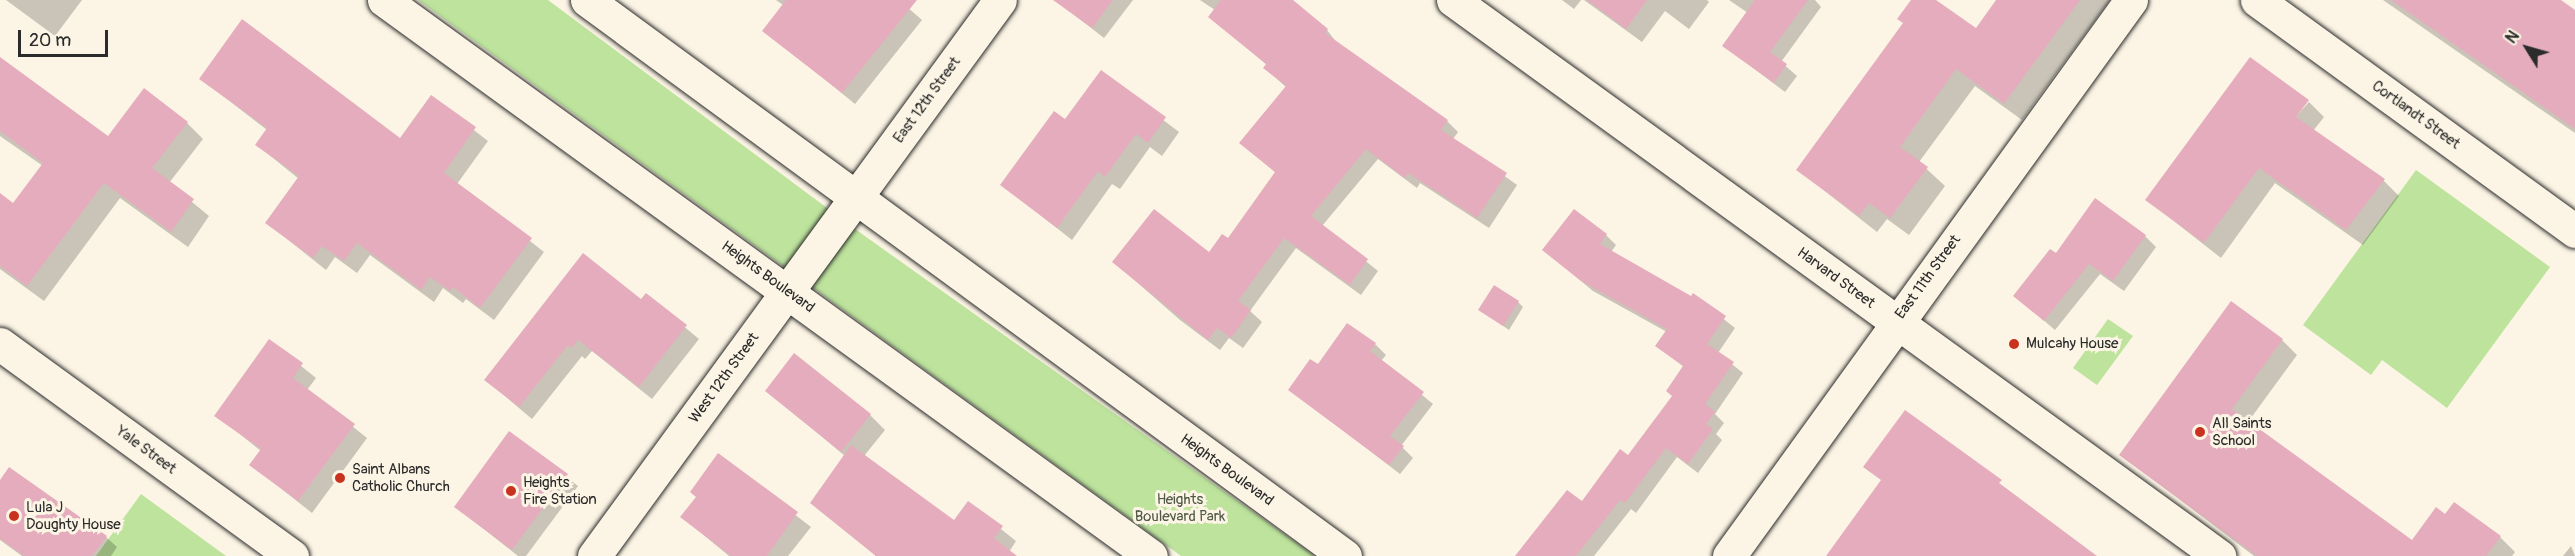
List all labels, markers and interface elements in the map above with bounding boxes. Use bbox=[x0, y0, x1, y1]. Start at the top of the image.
scale bar bbox=[21, 18, 111, 56]
north arrow bbox=[2497, 18, 2557, 78]
text: N bbox=[2501, 27, 2524, 48]
text: 20 m bbox=[29, 29, 71, 52]
street label: East 12th Street bbox=[890, 53, 964, 147]
street label: Cortlandt Street bbox=[2368, 77, 2464, 153]
street label: East 11th Street bbox=[1891, 231, 1965, 323]
street label: Heights Boulevard bbox=[718, 237, 818, 317]
street label: Harvard Street bbox=[1794, 244, 1878, 312]
street label: West 12th Street bbox=[685, 329, 763, 427]
place label: Mulcahy House bbox=[2026, 335, 2118, 353]
marker: Mulcahy House bbox=[2007, 337, 2021, 351]
place label: All Saints School bbox=[2212, 414, 2271, 449]
street label: Yale Street bbox=[112, 422, 180, 478]
marker: All Saints School bbox=[2193, 425, 2207, 439]
street label: Heights Boulevard bbox=[1177, 430, 1277, 510]
place label: Saint Albans Catholic Church bbox=[352, 460, 450, 495]
marker: Saint Albans Catholic Church bbox=[333, 471, 347, 485]
place label: Heights Fire Station bbox=[523, 473, 597, 508]
marker: Heights Fire Station bbox=[504, 484, 518, 498]
park label: Heights Boulevard Park bbox=[1135, 490, 1225, 525]
place label: Lula J Doughty House bbox=[26, 498, 121, 533]
marker: Lula J Doughty House bbox=[7, 509, 21, 523]

